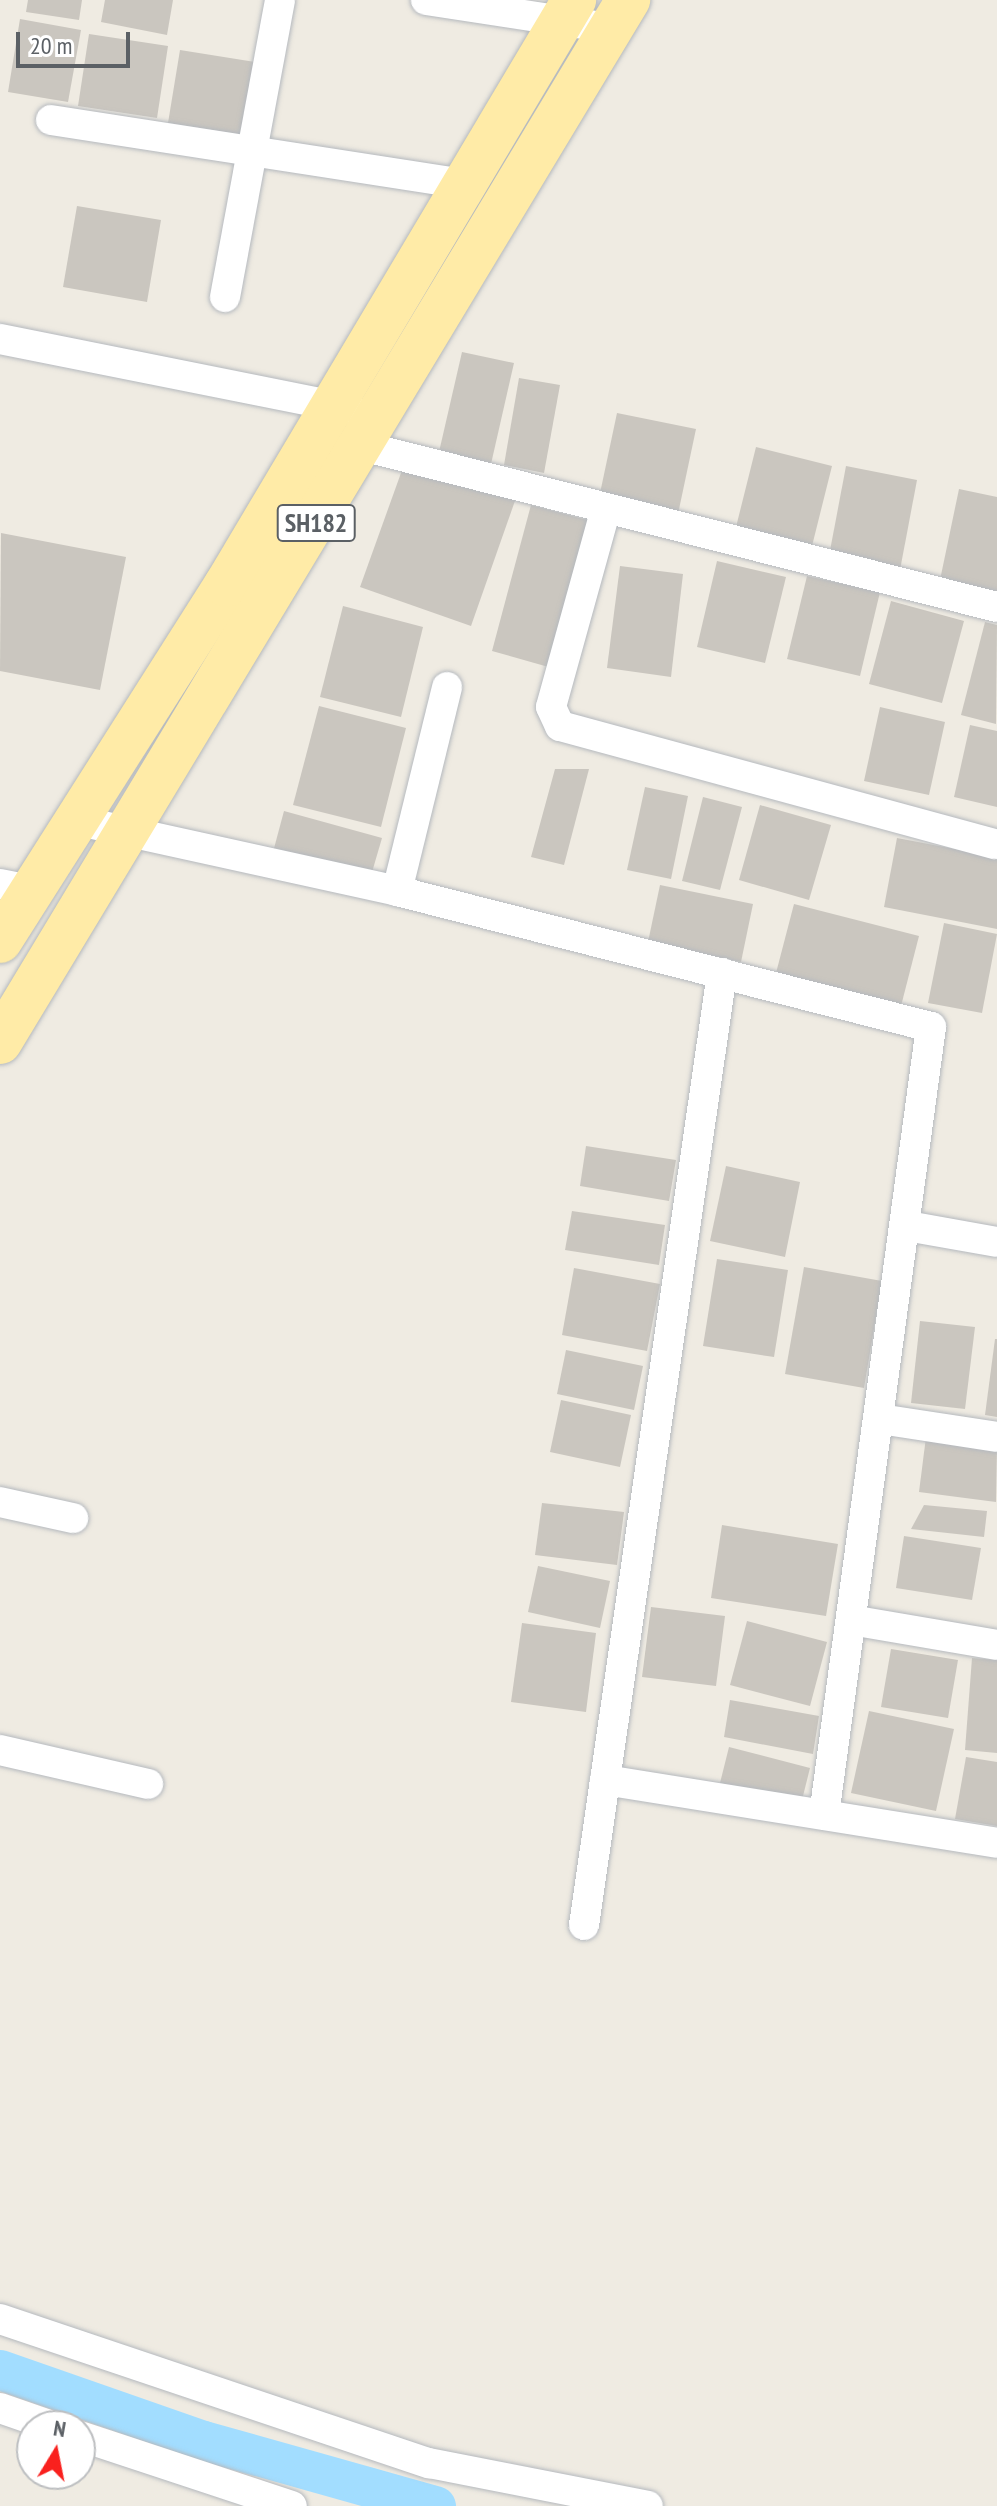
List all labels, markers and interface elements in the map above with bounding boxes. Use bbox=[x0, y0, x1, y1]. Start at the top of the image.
scale bar bbox=[20, 16, 134, 66]
text: 20 m bbox=[30, 30, 72, 61]
road number: SH182 bbox=[276, 501, 356, 545]
north arrow bbox=[16, 2410, 96, 2490]
text: N bbox=[52, 2414, 68, 2443]

